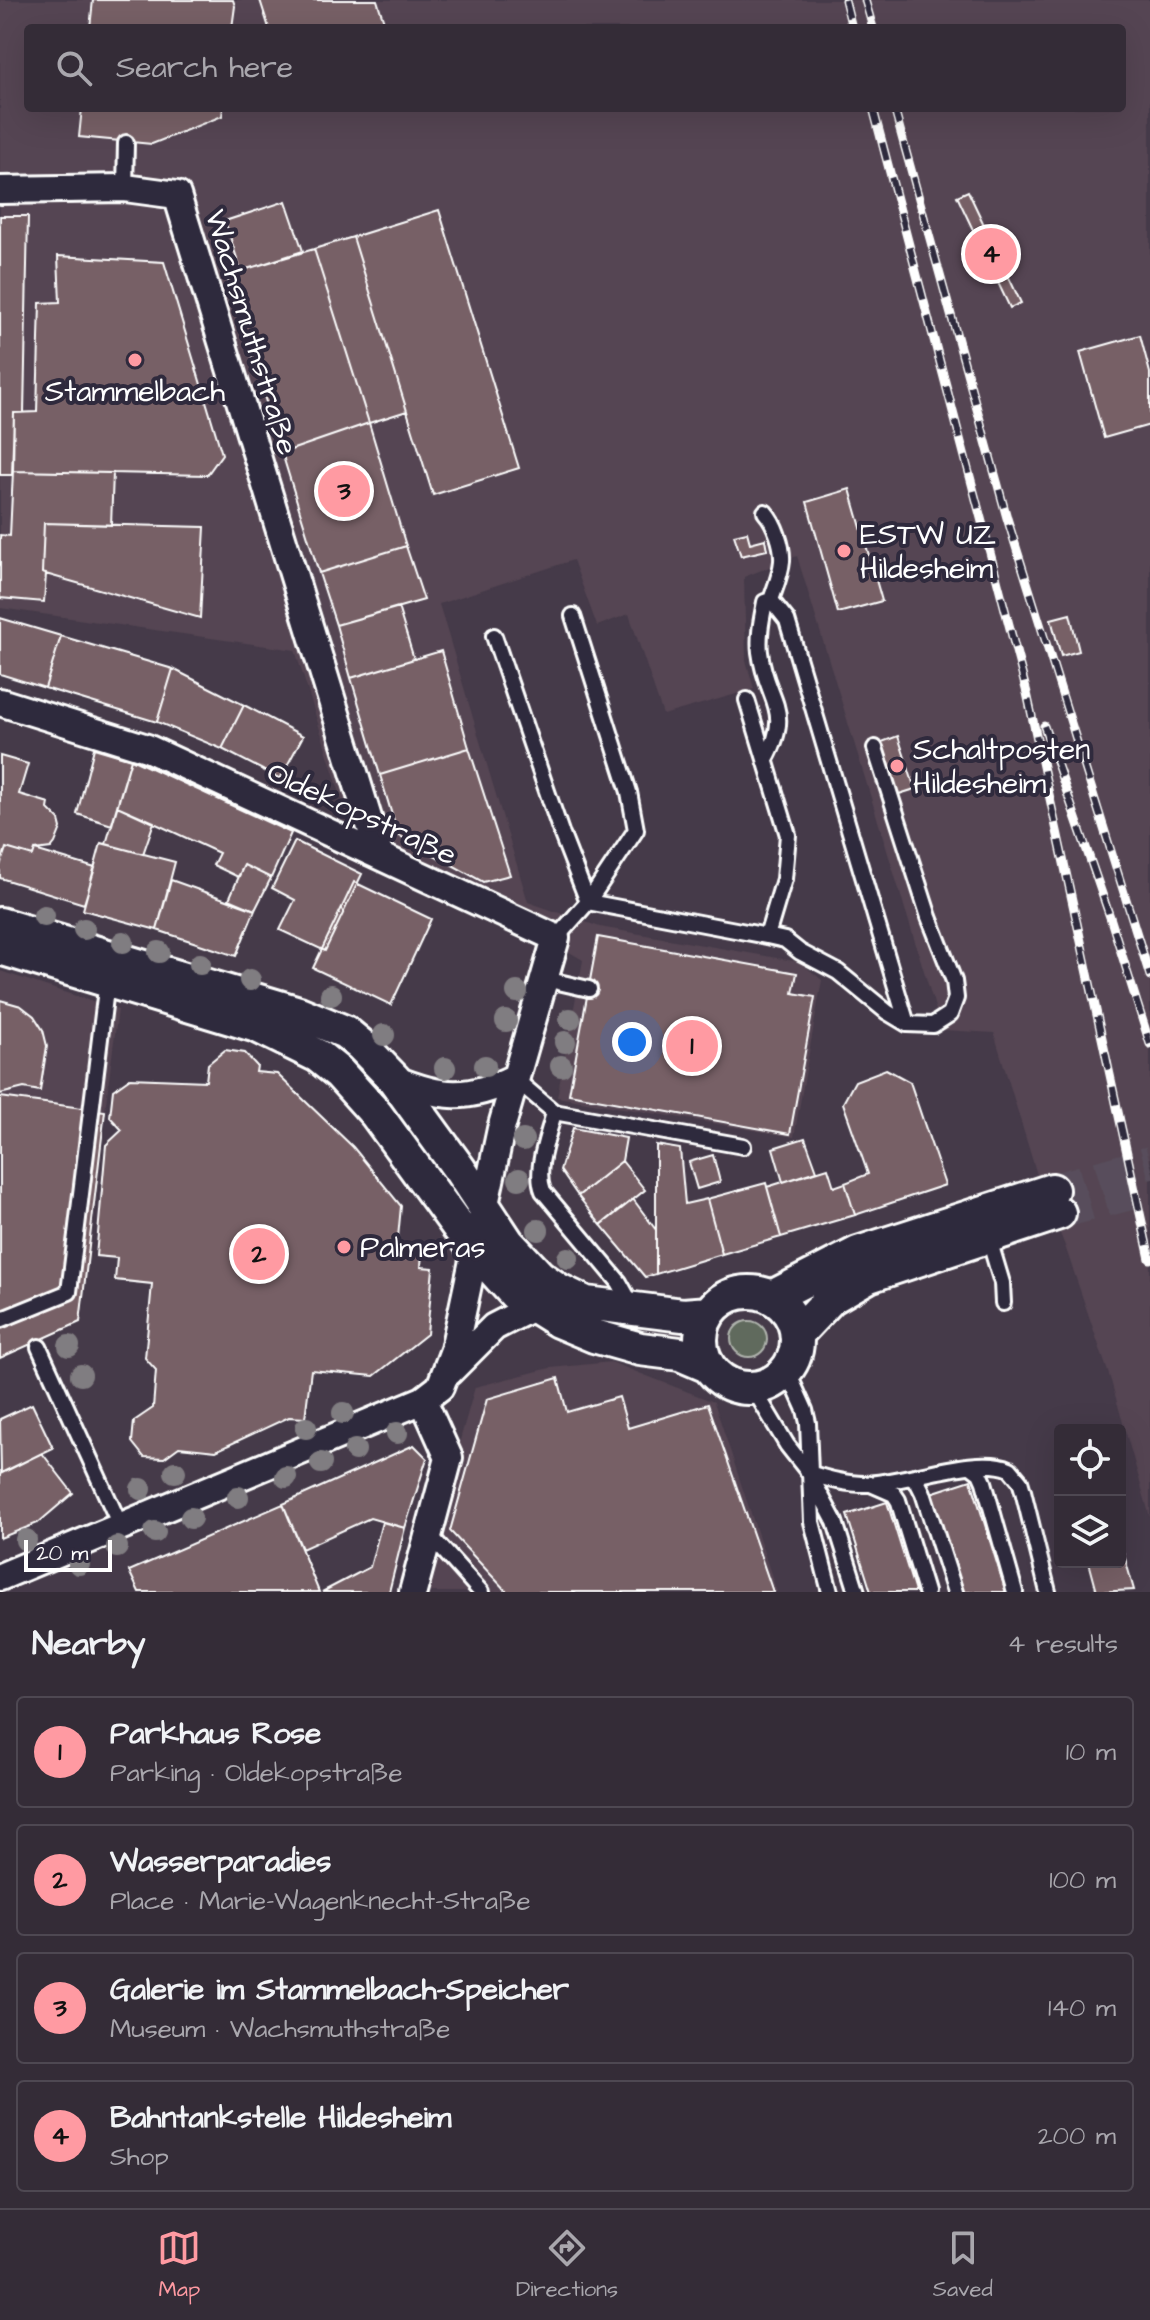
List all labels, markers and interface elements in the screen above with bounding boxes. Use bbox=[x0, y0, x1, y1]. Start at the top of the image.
search box bbox=[24, 24, 1126, 112]
icon: search bbox=[52, 46, 96, 90]
text: Search here bbox=[116, 47, 293, 89]
street label: Wachsmuthstraße bbox=[194, 204, 308, 460]
pin: 4 bbox=[965, 224, 1017, 284]
marker: Stammelbach bbox=[126, 351, 144, 369]
place label: Stammelbach bbox=[45, 371, 225, 413]
pin: 3 bbox=[318, 461, 370, 521]
place label: ESTW UZ Hildesheim bbox=[860, 514, 996, 590]
marker: ESTW UZ Hildesheim bbox=[835, 542, 853, 560]
place label: Schaltposten Hildesheim bbox=[913, 729, 1090, 805]
street label: Oldekopstraße bbox=[260, 752, 463, 876]
marker: Schaltposten Hildesheim bbox=[888, 757, 906, 775]
pin: 1 bbox=[666, 1016, 718, 1076]
your location bbox=[612, 1022, 652, 1062]
pin: 2 bbox=[233, 1224, 285, 1284]
place label: Palmeras bbox=[360, 1227, 486, 1269]
marker: Palmeras bbox=[335, 1238, 353, 1256]
map controls bbox=[1054, 1424, 1126, 1568]
button: locate bbox=[1054, 1424, 1126, 1496]
button: layers bbox=[1054, 1496, 1126, 1568]
scale bar bbox=[24, 1536, 112, 1572]
text: 20 m bbox=[36, 1538, 88, 1569]
text: Nearby bbox=[32, 1620, 146, 1668]
text: 4 results bbox=[1008, 1626, 1118, 1662]
text: Parkhaus Rose bbox=[110, 1713, 321, 1755]
text: 1 bbox=[58, 1734, 62, 1770]
text: 10 m bbox=[1066, 1734, 1116, 1770]
text: Parking · Oldekopstraße bbox=[110, 1755, 403, 1791]
text: Wasserparadies bbox=[110, 1841, 331, 1883]
text: 2 bbox=[53, 1862, 67, 1898]
text: 100 m bbox=[1049, 1862, 1116, 1898]
text: Place · Marie-Wagenknecht-Straße bbox=[110, 1883, 531, 1919]
text: Galerie im Stammelbach-Speicher bbox=[110, 1969, 569, 2011]
text: 3 bbox=[53, 1990, 67, 2026]
text: 140 m bbox=[1048, 1990, 1116, 2026]
text: Museum · Wachsmuthstraße bbox=[110, 2011, 450, 2047]
text: Bahntankstelle Hildesheim bbox=[110, 2097, 451, 2139]
text: 4 bbox=[51, 2118, 69, 2154]
text: 200 m bbox=[1038, 2118, 1116, 2154]
text: Shop bbox=[110, 2139, 169, 2175]
tab: Map bbox=[157, 2226, 201, 2305]
tab: Directions bbox=[516, 2226, 618, 2305]
tab: Saved bbox=[933, 2226, 993, 2305]

